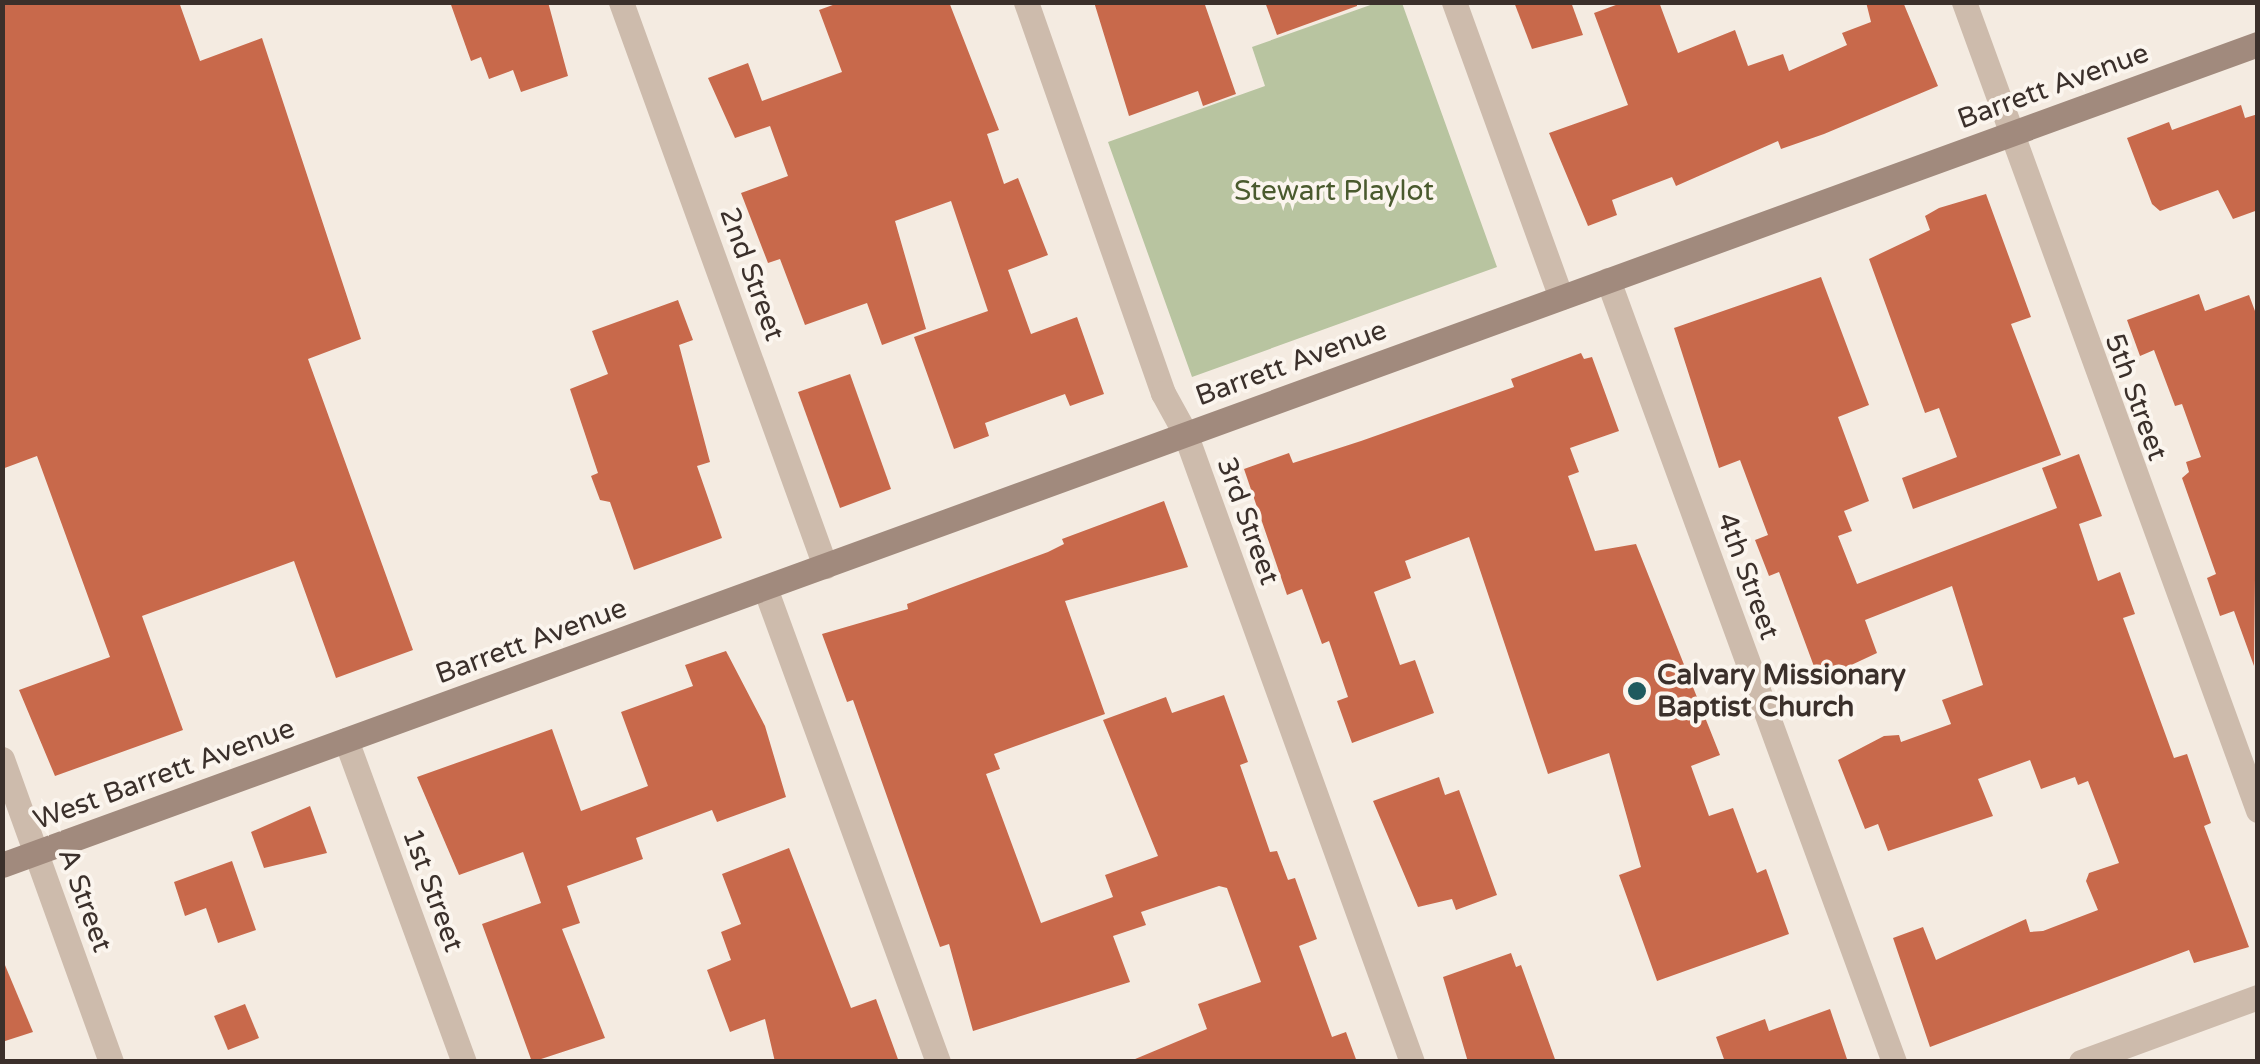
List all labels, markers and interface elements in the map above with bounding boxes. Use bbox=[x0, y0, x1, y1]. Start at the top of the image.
street label: Barrett Avenue bbox=[1953, 36, 2153, 136]
park label: Stewart Playlot bbox=[1234, 174, 1434, 208]
street label: 2nd Street bbox=[712, 203, 792, 345]
street label: Barrett Avenue bbox=[1191, 313, 1391, 413]
street label: 5th Street bbox=[2098, 329, 2174, 465]
street label: 3rd Street bbox=[1209, 453, 1287, 589]
street label: 4th Street bbox=[1710, 508, 1786, 644]
street label: Barrett Avenue bbox=[431, 591, 631, 691]
place label: Calvary Missionary Baptist Church bbox=[1657, 658, 1906, 724]
marker: Calvary Missionary Baptist Church bbox=[1626, 680, 1648, 702]
street label: West Barrett Avenue bbox=[29, 711, 299, 837]
street label: 1st Street bbox=[395, 824, 471, 956]
street label: A Street bbox=[51, 843, 119, 957]

